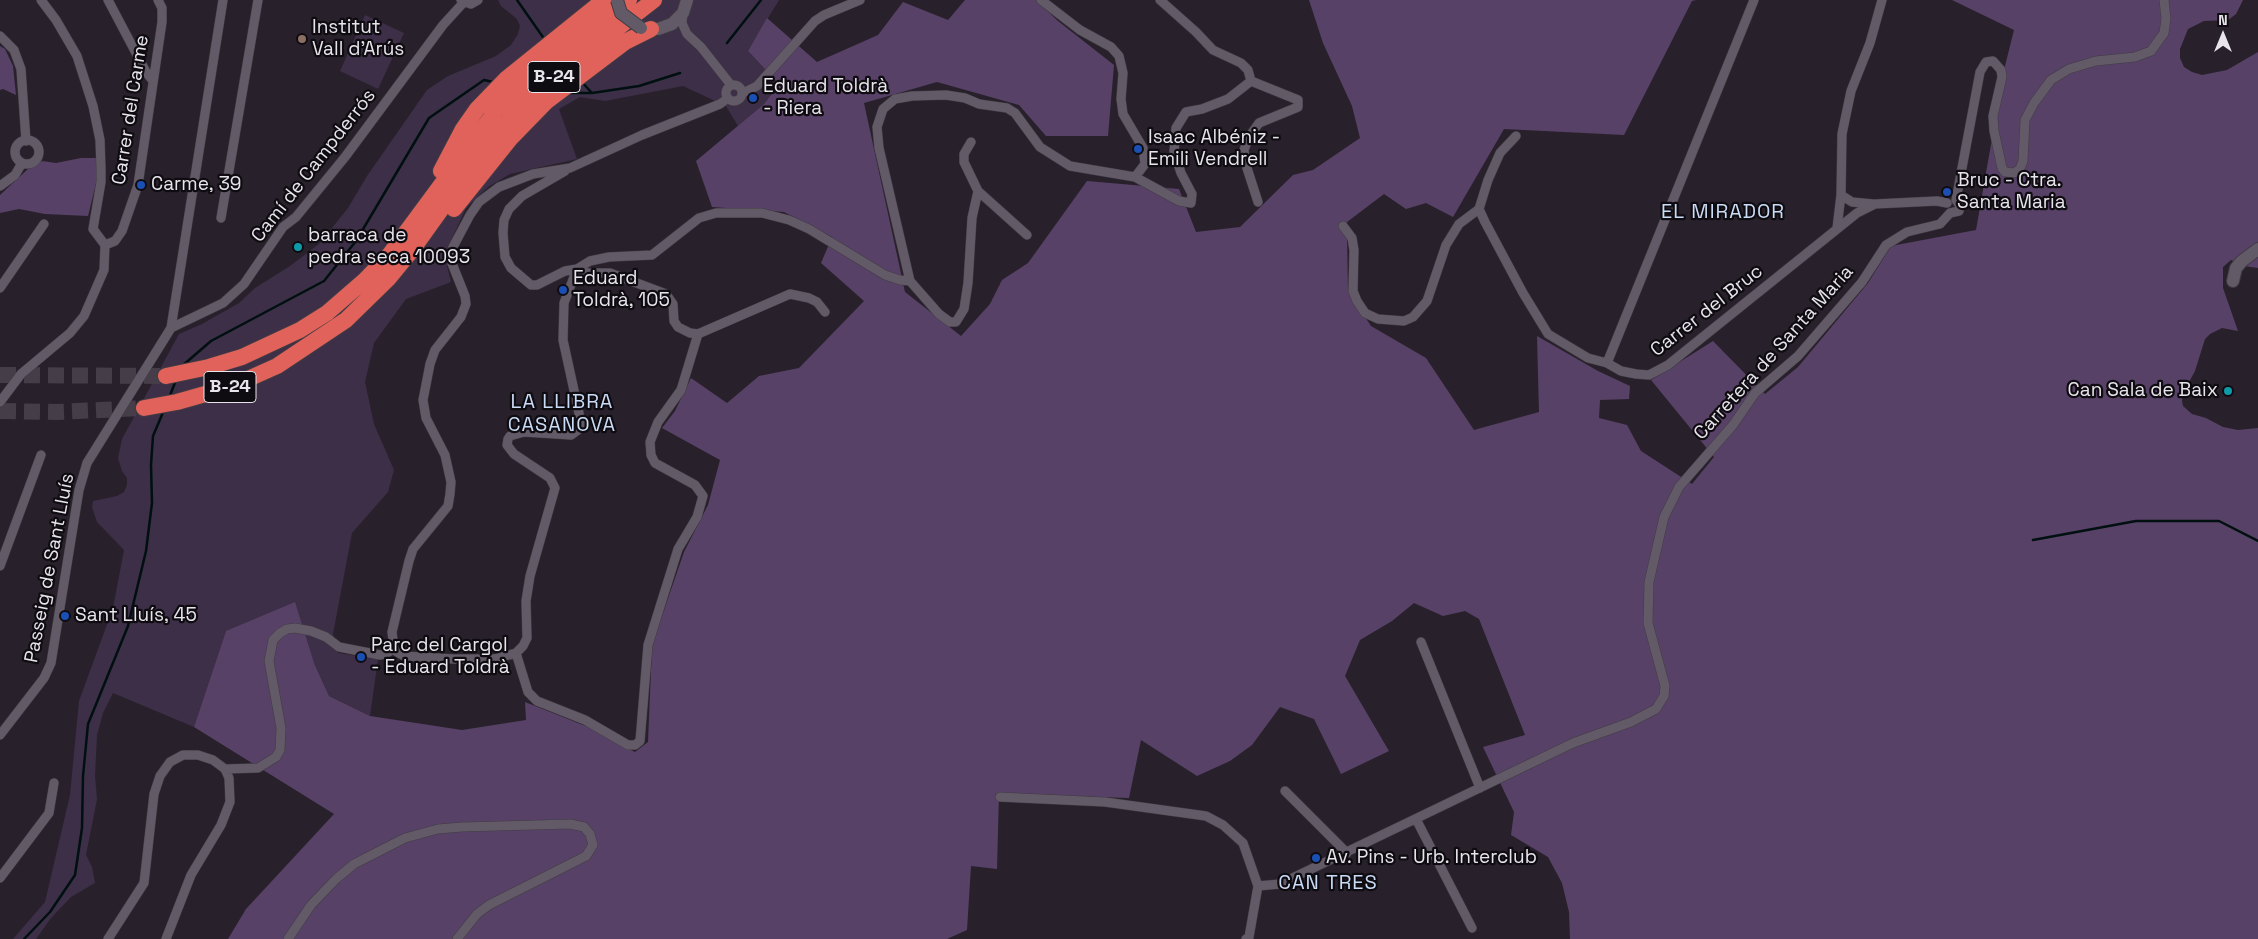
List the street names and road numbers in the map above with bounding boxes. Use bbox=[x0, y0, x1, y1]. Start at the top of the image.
street label: Carrer del Carme bbox=[108, 33, 154, 187]
road number: B-24 bbox=[528, 62, 580, 92]
street label: Camí de Campderrós bbox=[247, 85, 381, 247]
street label: Carrer del Bruc bbox=[1646, 260, 1768, 362]
street label: Carretera de Santa Maria bbox=[1690, 261, 1858, 445]
road number: B-24 bbox=[204, 372, 256, 402]
street label: Passeig de Sant Lluís bbox=[20, 471, 80, 665]

